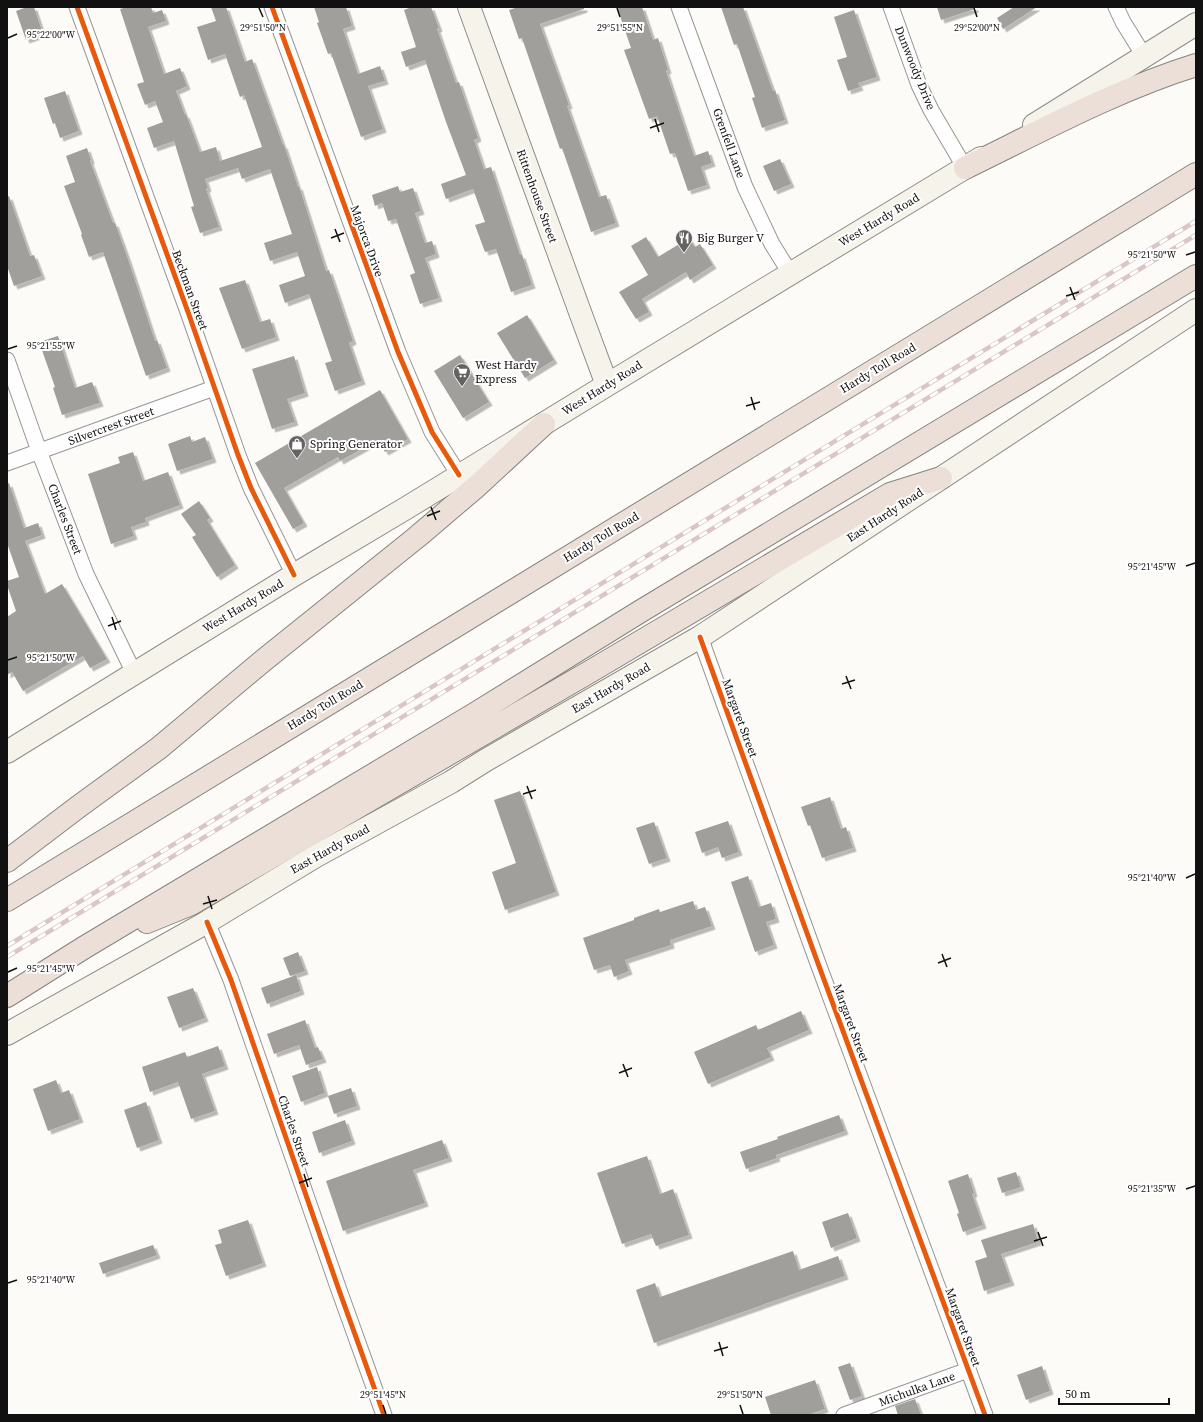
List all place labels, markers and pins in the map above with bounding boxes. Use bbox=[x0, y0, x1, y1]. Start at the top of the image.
restaurant icon: Big Burger V bbox=[674, 228, 694, 253]
place label: Big Burger V bbox=[697, 230, 764, 246]
place label: West Hardy Express bbox=[475, 357, 538, 387]
supermarket icon: West Hardy Express bbox=[452, 362, 472, 387]
shop icon: Spring Generator bbox=[287, 434, 307, 459]
place label: Spring Generator bbox=[310, 436, 402, 452]

